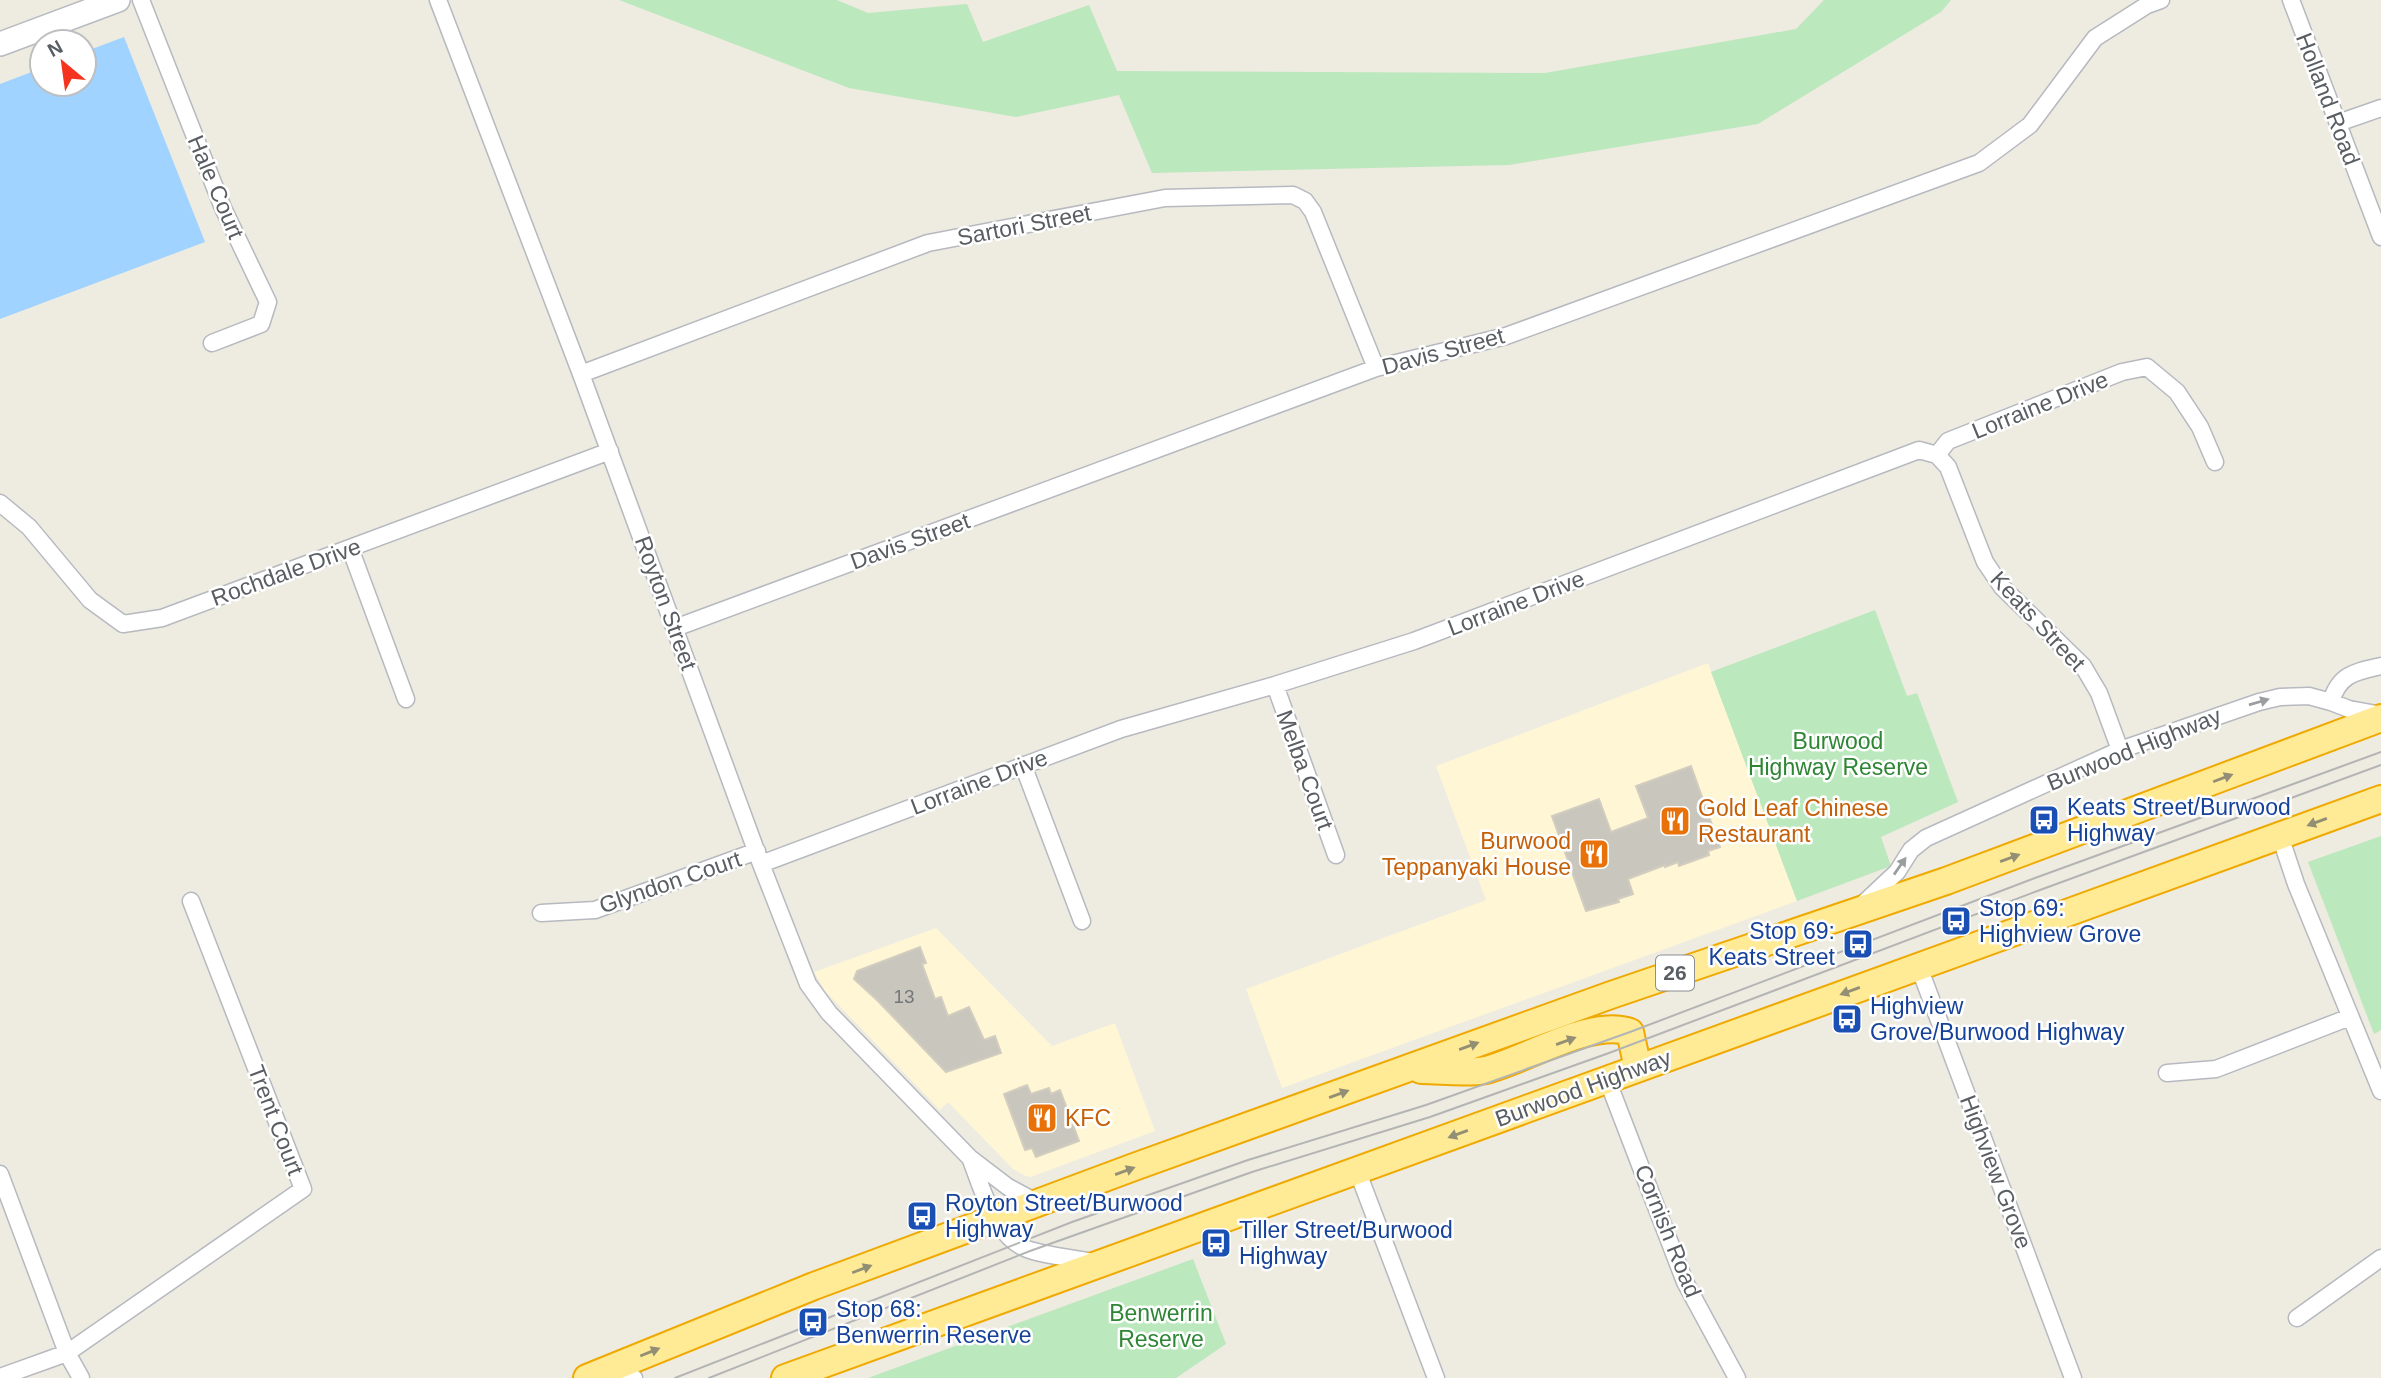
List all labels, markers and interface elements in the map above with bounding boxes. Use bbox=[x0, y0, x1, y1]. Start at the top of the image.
north arrow bbox=[28, 28, 98, 98]
street label: Holland Road bbox=[2291, 29, 2365, 169]
text: N bbox=[44, 36, 66, 61]
street label: Hale Court bbox=[183, 131, 250, 243]
street label: Sartori Street bbox=[955, 199, 1094, 251]
street label: Davis Street bbox=[1379, 322, 1507, 380]
street label: Lorraine Drive bbox=[1968, 366, 2112, 444]
street label: Davis Street bbox=[847, 507, 974, 575]
street label: Royton Street bbox=[630, 532, 702, 674]
street label: Rochdale Drive bbox=[208, 533, 364, 611]
street label: Lorraine Drive bbox=[1444, 565, 1588, 641]
street label: Keats Street bbox=[1985, 566, 2091, 677]
one-way arrow bbox=[2249, 697, 2270, 707]
street label: Burwood Highway bbox=[2043, 702, 2225, 796]
street label: Melba Court bbox=[1271, 707, 1339, 834]
park label: Burwood Highway Reserve bbox=[1748, 728, 1928, 780]
street label: Lorraine Drive bbox=[907, 744, 1051, 820]
one-way arrow bbox=[2213, 772, 2234, 783]
place label: Keats Street/Burwood Highway bbox=[2067, 794, 2291, 846]
place label: Gold Leaf Chinese Restaurant bbox=[1698, 795, 1889, 847]
bus stop icon: Keats Street/Burwood Highway bbox=[2027, 803, 2061, 837]
restaurant icon: Gold Leaf Chinese Restaurant bbox=[1658, 804, 1692, 838]
one-way arrow bbox=[2306, 817, 2327, 828]
place label: Burwood Teppanyaki House bbox=[1382, 828, 1571, 880]
restaurant icon: Burwood Teppanyaki House bbox=[1577, 837, 1611, 871]
street label: Glyndon Court bbox=[596, 845, 745, 918]
one-way arrow bbox=[2000, 852, 2021, 863]
one-way arrow bbox=[1893, 857, 1907, 875]
place label: Stop 69: Highview Grove bbox=[1979, 895, 2141, 947]
bus stop icon: Stop 69: Highview Grove bbox=[1939, 904, 1973, 938]
place label: Stop 69: Keats Street bbox=[1708, 918, 1836, 970]
bus stop icon: Stop 69: Keats Street bbox=[1841, 927, 1875, 961]
road number: 26 bbox=[1656, 956, 1694, 990]
house number: 13 bbox=[893, 986, 915, 1007]
one-way arrow bbox=[1839, 986, 1860, 997]
place label: Highview Grove/Burwood Highway bbox=[1870, 993, 2125, 1045]
bus stop icon: Highview Grove/Burwood Highway bbox=[1830, 1002, 1864, 1036]
one-way arrow bbox=[1556, 1035, 1577, 1046]
one-way arrow bbox=[1459, 1040, 1480, 1051]
street label: Burwood Highway bbox=[1491, 1044, 1675, 1132]
street label: Trent Court bbox=[243, 1061, 309, 1179]
one-way arrow bbox=[1328, 1088, 1349, 1099]
street label: Highview Grove bbox=[1955, 1092, 2037, 1252]
restaurant icon: KFC bbox=[1025, 1101, 1059, 1135]
place label: KFC bbox=[1065, 1105, 1111, 1131]
one-way arrow bbox=[1447, 1128, 1468, 1139]
street label: Cornish Road bbox=[1630, 1161, 1706, 1301]
one-way arrow bbox=[1114, 1165, 1135, 1176]
place label: Royton Street/Burwood Highway bbox=[945, 1190, 1183, 1242]
bus stop icon: Royton Street/Burwood Highway bbox=[905, 1199, 939, 1233]
place label: Tiller Street/Burwood Highway bbox=[1239, 1217, 1453, 1269]
bus stop icon: Tiller Street/Burwood Highway bbox=[1199, 1226, 1233, 1260]
one-way arrow bbox=[851, 1264, 872, 1275]
place label: Stop 68: Benwerrin Reserve bbox=[836, 1296, 1032, 1348]
park label: Benwerrin Reserve bbox=[1109, 1300, 1213, 1352]
bus stop icon: Stop 68: Benwerrin Reserve bbox=[796, 1305, 830, 1339]
one-way arrow bbox=[639, 1346, 660, 1357]

